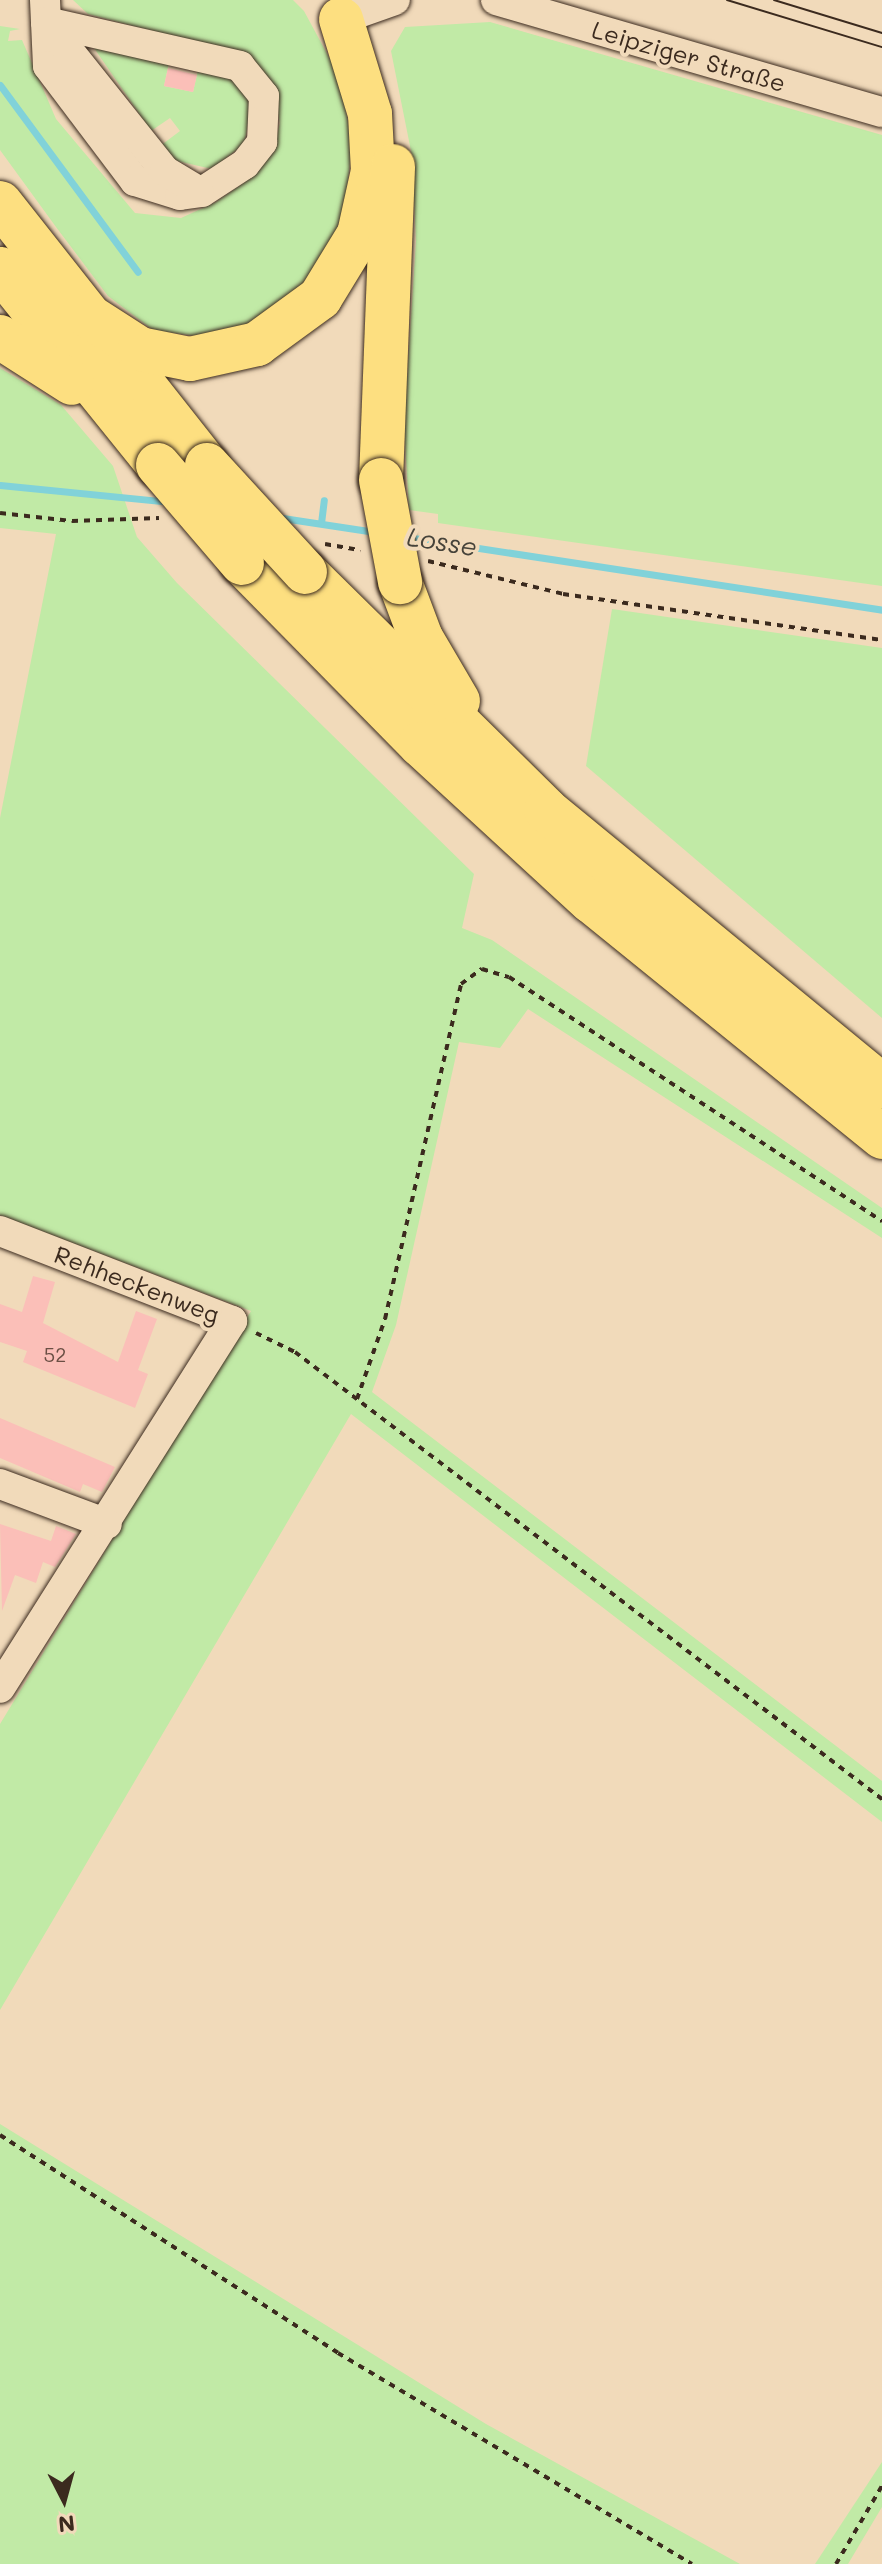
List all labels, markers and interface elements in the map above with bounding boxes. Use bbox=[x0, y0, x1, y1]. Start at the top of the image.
street label: Leipziger Straße bbox=[589, 15, 789, 97]
water label: Losse bbox=[405, 521, 479, 563]
street label: Rehheckenweg bbox=[50, 1239, 224, 1329]
house number: 52 bbox=[44, 1342, 66, 1366]
north arrow bbox=[24, 2460, 104, 2540]
text: N bbox=[57, 2509, 76, 2540]

